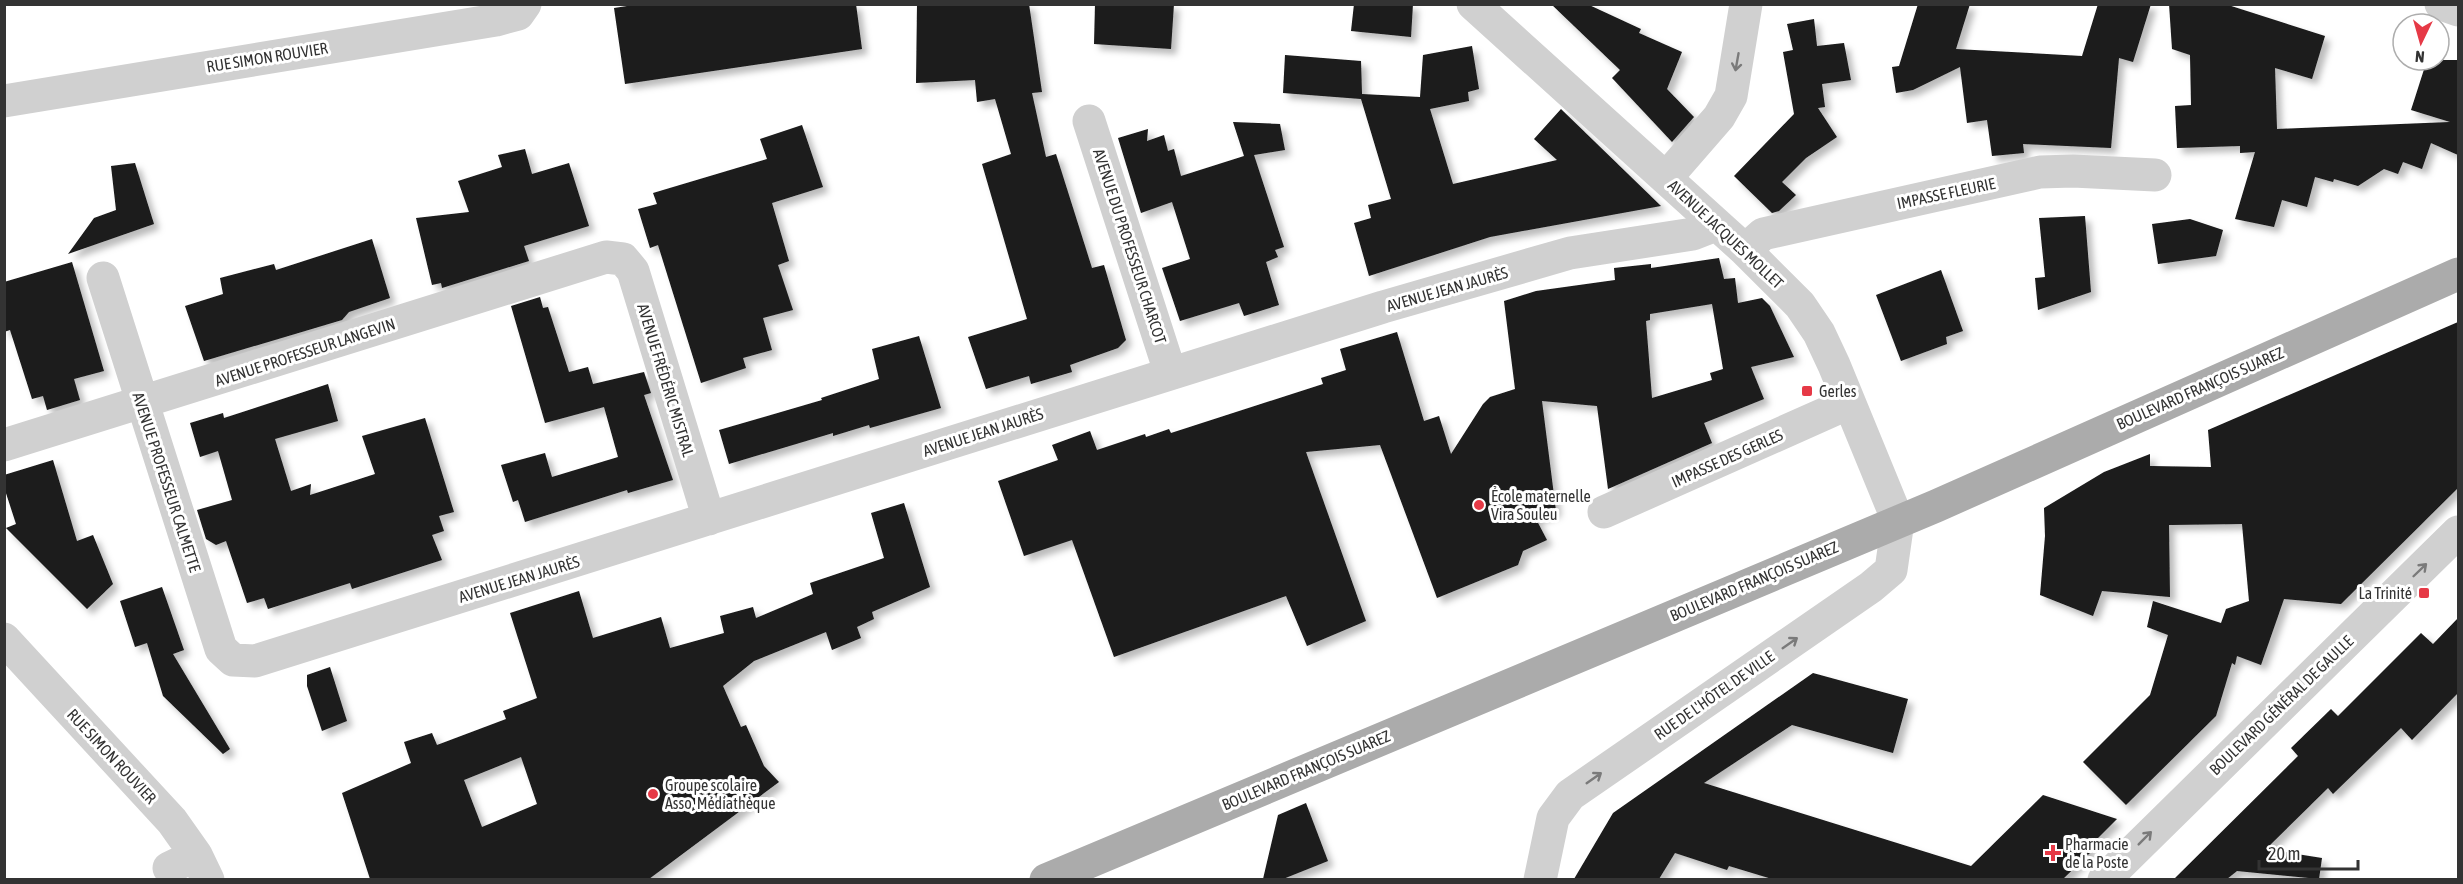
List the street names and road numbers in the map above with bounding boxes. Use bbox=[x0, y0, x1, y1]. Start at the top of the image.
street label: RUE SIMON ROUVIER bbox=[205, 39, 329, 75]
street label: AVENUE DU PROFESSEUR CHARCOT bbox=[1090, 146, 1170, 346]
street label: IMPASSE FLEURIE bbox=[1895, 174, 1997, 212]
street label: AVENUE JACQUES MOLLET bbox=[1665, 176, 1787, 292]
street label: AVENUE JEAN JAURÈS bbox=[1384, 263, 1510, 315]
street label: AVENUE FRÉDÉRIC MISTRAL bbox=[634, 301, 698, 460]
street label: AVENUE PROFESSEUR LANGEVIN bbox=[213, 314, 397, 390]
street label: BOULEVARD FRANÇOIS SUAREZ bbox=[2114, 343, 2287, 434]
street label: AVENUE PROFESSEUR CALMETTE bbox=[129, 390, 205, 574]
street label: AVENUE JEAN JAURÈS bbox=[921, 404, 1046, 460]
street label: IMPASSE DES GERLES bbox=[1669, 425, 1786, 491]
street label: BOULEVARD FRANÇOIS SUAREZ bbox=[1667, 537, 1841, 626]
street label: AVENUE JEAN JAURÈS bbox=[456, 552, 582, 606]
street label: BOULEVARD GÉNÉRAL DE GAULLE bbox=[2205, 632, 2357, 778]
street label: RUE DE L'HÔTEL DE VILLE bbox=[1651, 647, 1777, 743]
street label: RUE SIMON ROUVIER bbox=[64, 705, 160, 807]
street label: BOULEVARD FRANÇOIS SUAREZ bbox=[1219, 726, 1393, 815]

